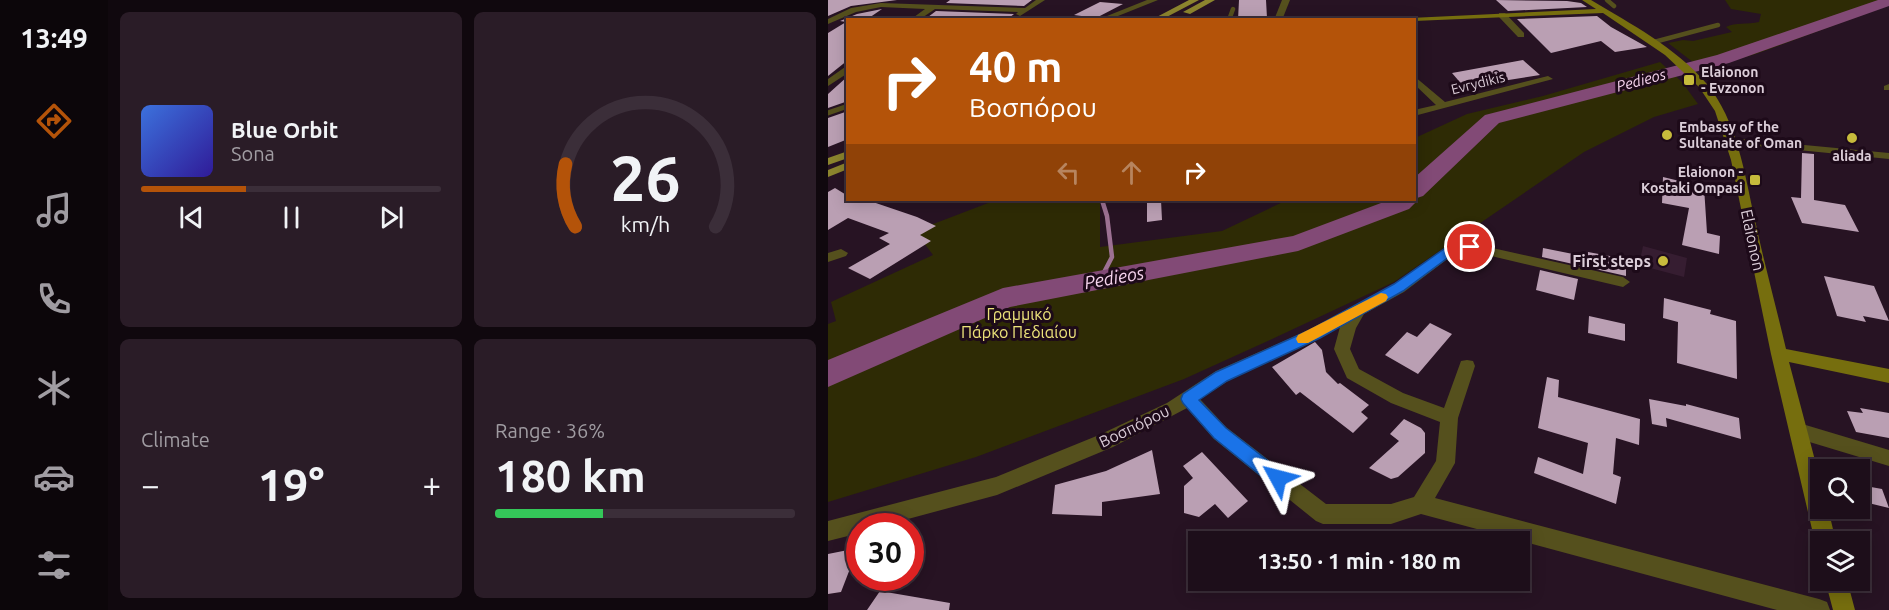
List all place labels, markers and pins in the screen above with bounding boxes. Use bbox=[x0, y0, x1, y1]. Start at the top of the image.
place label: Elaionon - Evzonon bbox=[1701, 64, 1765, 96]
marker: Elaionon - Evzonon bbox=[1682, 73, 1696, 87]
place label: Embassy of the Sultanate of Oman bbox=[1679, 119, 1802, 151]
marker: Embassy of the Sultanate of Oman bbox=[1660, 128, 1674, 142]
marker: aliada bbox=[1845, 131, 1859, 145]
place label: aliada bbox=[1832, 148, 1872, 164]
place label: Elaionon - Kostaki Ompasi bbox=[1641, 164, 1743, 196]
marker: Elaionon - Kostaki Ompasi bbox=[1748, 173, 1762, 187]
pin bbox=[1444, 221, 1495, 272]
place label: First steps bbox=[1572, 252, 1651, 270]
marker: First steps bbox=[1656, 254, 1670, 268]

